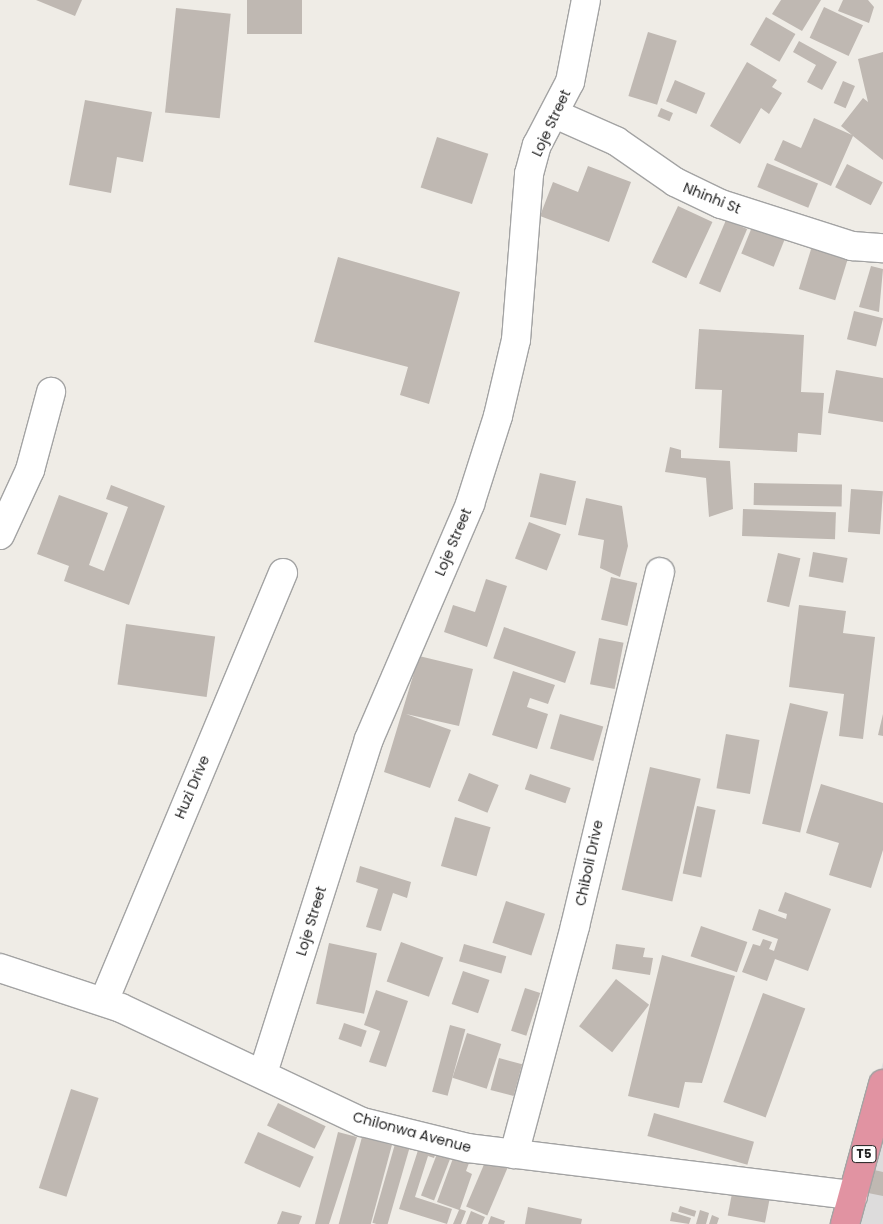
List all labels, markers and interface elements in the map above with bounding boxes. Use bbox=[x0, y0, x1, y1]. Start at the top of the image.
street label: Loje Street bbox=[528, 87, 574, 159]
street label: Nhinhi St bbox=[681, 179, 743, 217]
street label: Loje Street bbox=[431, 506, 475, 578]
street label: Huzi Drive bbox=[171, 753, 213, 821]
street label: Chiboli Drive bbox=[572, 819, 606, 907]
street label: Loje Street bbox=[292, 884, 330, 958]
street label: Chilonwa Avenue bbox=[351, 1108, 473, 1156]
road number: T5 bbox=[852, 1144, 876, 1164]

